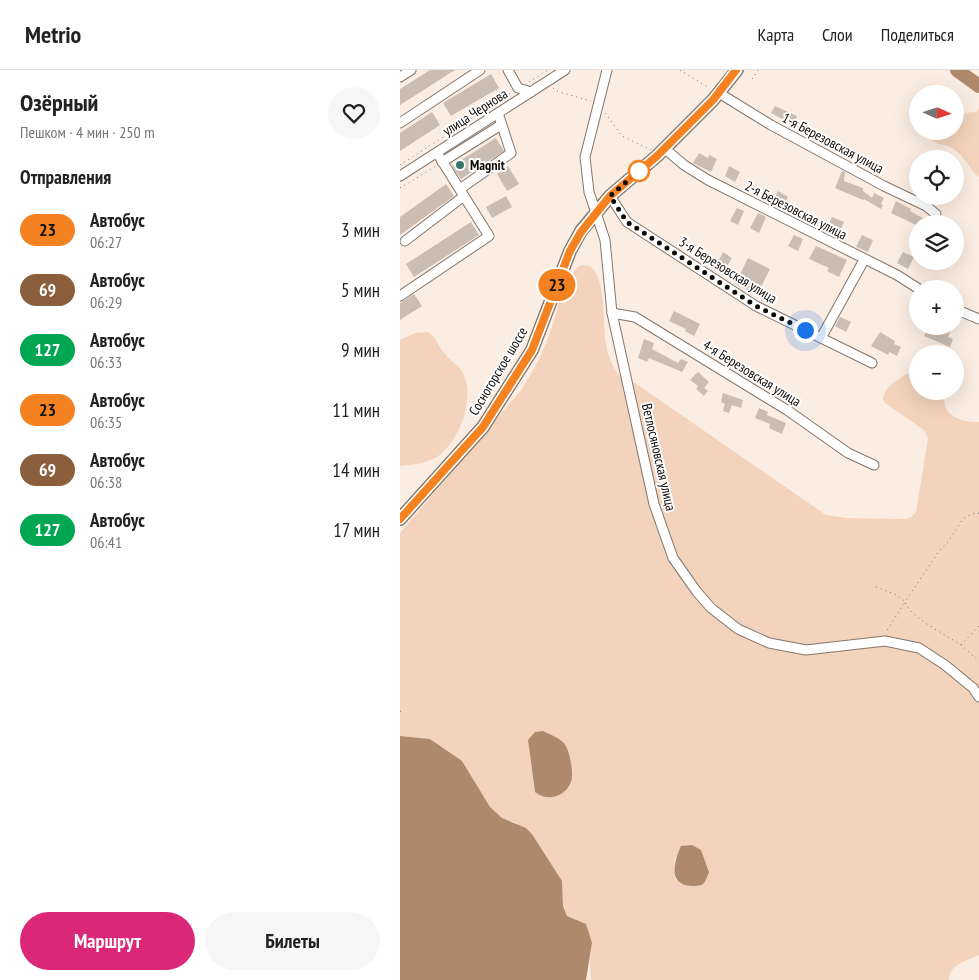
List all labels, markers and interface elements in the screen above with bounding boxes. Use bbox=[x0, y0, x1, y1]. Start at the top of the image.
text: Metrio bbox=[25, 19, 81, 50]
text: Карта bbox=[757, 23, 794, 46]
text: Слои bbox=[822, 23, 853, 46]
text: Поделиться bbox=[881, 23, 954, 46]
street label: улица Чернова bbox=[439, 84, 511, 140]
north arrow bbox=[909, 85, 964, 140]
map controls bbox=[909, 85, 964, 400]
text: Озёрный bbox=[20, 87, 98, 118]
button: heart bbox=[328, 87, 380, 139]
street label: 1-я Березовская улица bbox=[779, 109, 887, 177]
text: Пешком · 4 мин · 250 m bbox=[20, 122, 155, 142]
button: locate bbox=[909, 150, 964, 205]
place label: Magnit bbox=[470, 156, 505, 174]
marker: Magnit bbox=[454, 159, 466, 171]
unlabelled marker bbox=[628, 160, 650, 182]
text: Отправления bbox=[20, 165, 111, 189]
street label: 2-я Березовская улица bbox=[742, 176, 850, 244]
text: Автобус bbox=[90, 208, 145, 232]
button: layers bbox=[909, 215, 964, 270]
text: 23 bbox=[39, 218, 56, 241]
text: 3 мин bbox=[341, 218, 380, 242]
text: 06:27 bbox=[90, 232, 122, 252]
street label: 3-я Березовская улица bbox=[676, 233, 780, 307]
text: Автобус bbox=[90, 268, 145, 292]
line badge: 23 bbox=[534, 269, 580, 301]
text: 23 bbox=[548, 273, 566, 296]
text: 69 bbox=[39, 278, 56, 301]
text: 5 мин bbox=[341, 278, 380, 302]
button: + bbox=[909, 280, 964, 335]
text: 06:29 bbox=[90, 292, 122, 312]
your location bbox=[793, 318, 818, 343]
street label: Сосногорское шоссе bbox=[465, 323, 532, 419]
text: Автобус bbox=[90, 328, 145, 352]
street label: 4-я Березовская улица bbox=[700, 336, 804, 410]
text: 127 bbox=[35, 338, 60, 361]
text: 9 мин bbox=[341, 338, 380, 362]
button: − bbox=[909, 345, 964, 400]
text: 06:33 bbox=[90, 352, 122, 372]
text: Автобус bbox=[90, 388, 145, 412]
text: 23 bbox=[39, 398, 56, 421]
text: 11 мин bbox=[332, 398, 380, 422]
street label: Ветлосяновская улица bbox=[638, 402, 680, 512]
text: 06:35 bbox=[90, 412, 122, 432]
text: Автобус bbox=[90, 448, 145, 472]
text: 69 bbox=[39, 458, 56, 481]
text: 14 мин bbox=[332, 458, 380, 482]
text: 06:38 bbox=[90, 472, 122, 492]
text: Автобус bbox=[90, 508, 145, 532]
text: 127 bbox=[35, 518, 60, 541]
text: 17 мин bbox=[333, 518, 380, 542]
text: 06:41 bbox=[90, 532, 122, 552]
button: Маршрут bbox=[20, 912, 195, 970]
button: Билеты bbox=[205, 912, 380, 970]

